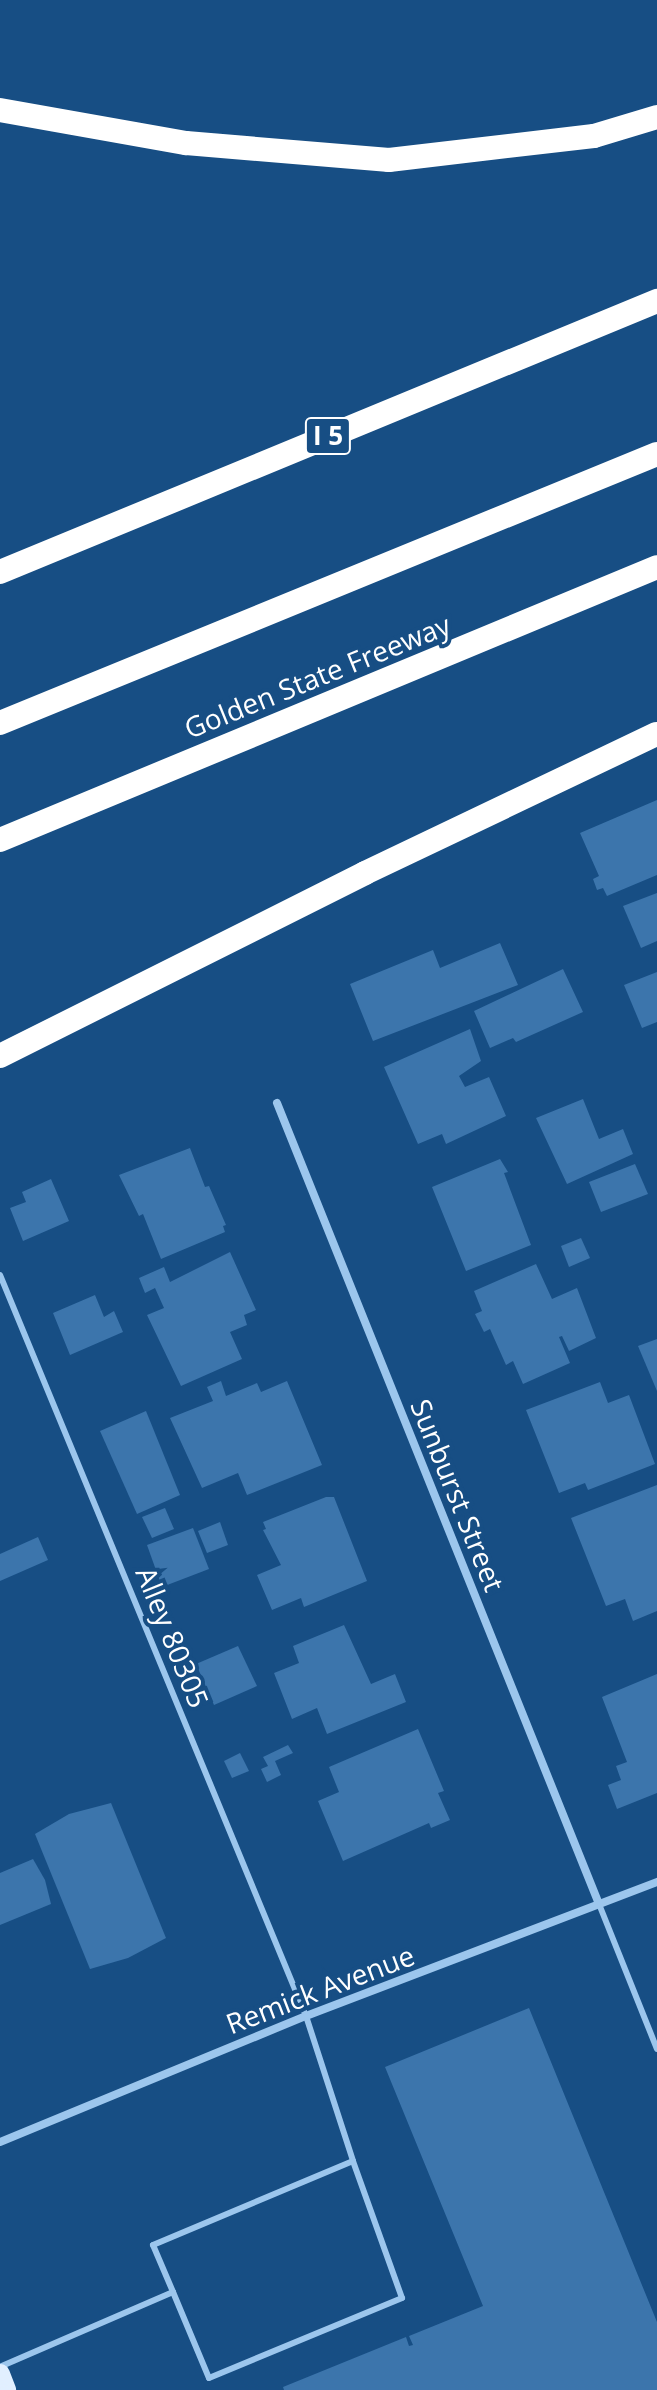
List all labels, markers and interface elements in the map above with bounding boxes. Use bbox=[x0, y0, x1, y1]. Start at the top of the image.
road number: I 5 bbox=[304, 414, 352, 458]
street label: Golden State Freeway bbox=[179, 607, 455, 745]
street label: Sunburst Street bbox=[404, 1394, 512, 1596]
street label: Alley 80305 bbox=[130, 1562, 216, 1712]
street label: Remick Avenue bbox=[221, 1938, 419, 2040]

